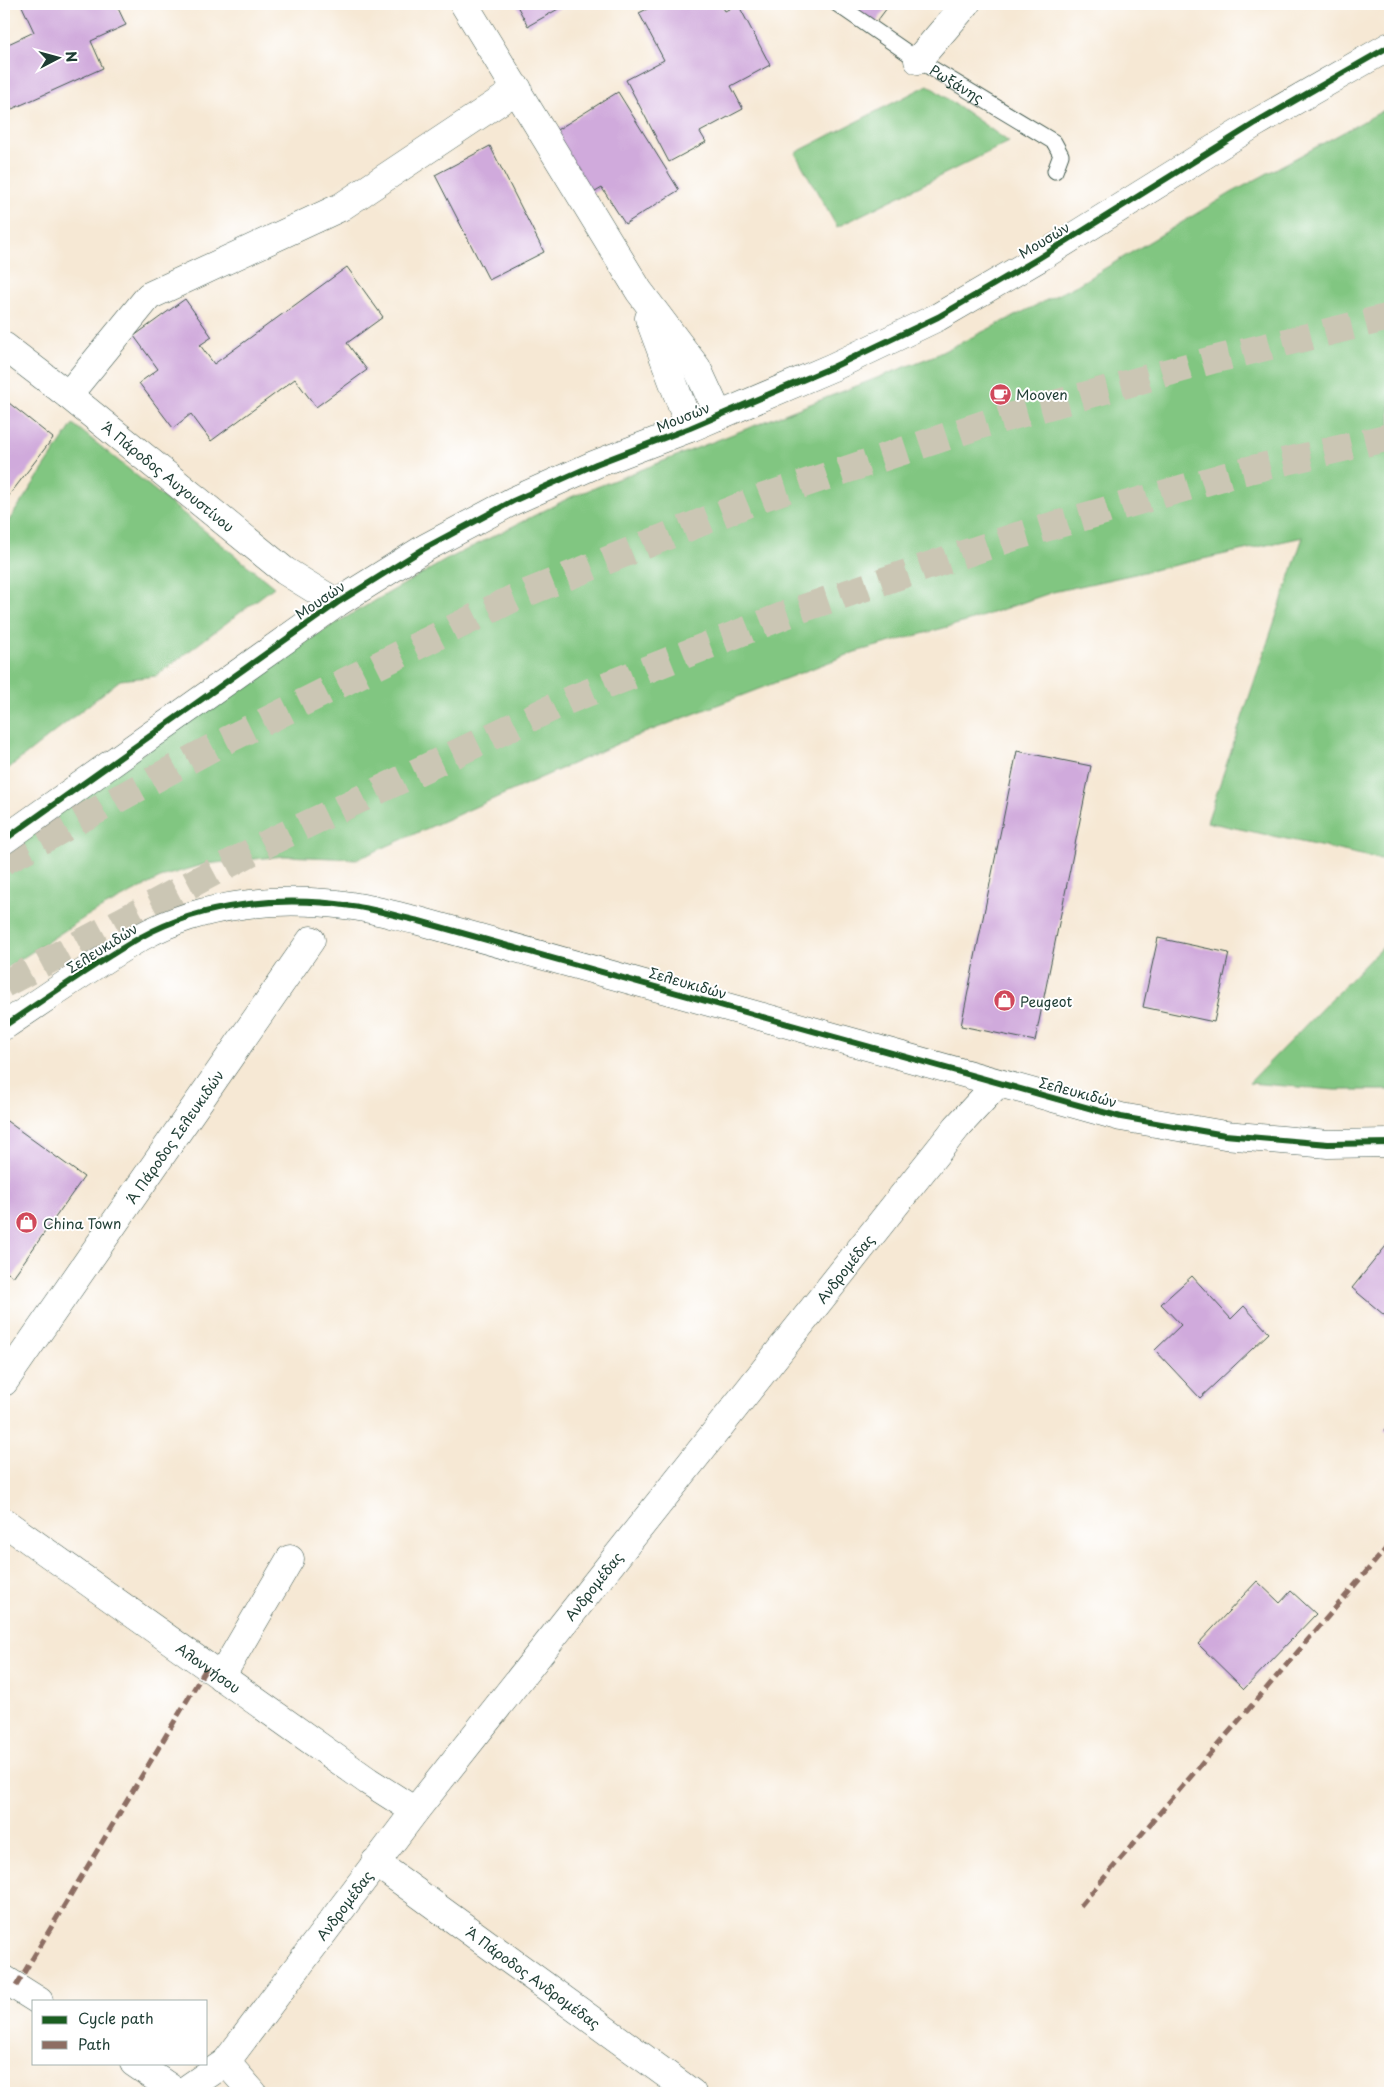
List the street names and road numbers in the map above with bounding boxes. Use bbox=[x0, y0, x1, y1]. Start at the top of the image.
street label: Ρωξάνης bbox=[926, 59, 988, 108]
street label: Μουσών bbox=[1014, 216, 1074, 264]
street label: Μουσών bbox=[653, 397, 713, 437]
street label: Α΄ Πάροδος Αυγουστίνου bbox=[98, 416, 239, 537]
street label: Μουσών bbox=[291, 576, 349, 624]
street label: Σελευκιδών bbox=[63, 918, 141, 978]
street label: Σελευκιδών bbox=[647, 962, 729, 1004]
street label: Α΄ Πάροδος Σελευκιδών bbox=[121, 1065, 228, 1208]
street label: Σελευκιδών bbox=[1037, 1072, 1119, 1112]
street label: Ανδρομέδας bbox=[811, 1230, 879, 1307]
street label: Ανδρομέδας bbox=[559, 1547, 627, 1625]
street label: Αλοννήσου bbox=[172, 1637, 245, 1698]
street label: Ανδρομέδας bbox=[311, 1866, 377, 1944]
street label: Α΄ Πάροδος Ανδρομέδας bbox=[462, 1921, 605, 2033]

